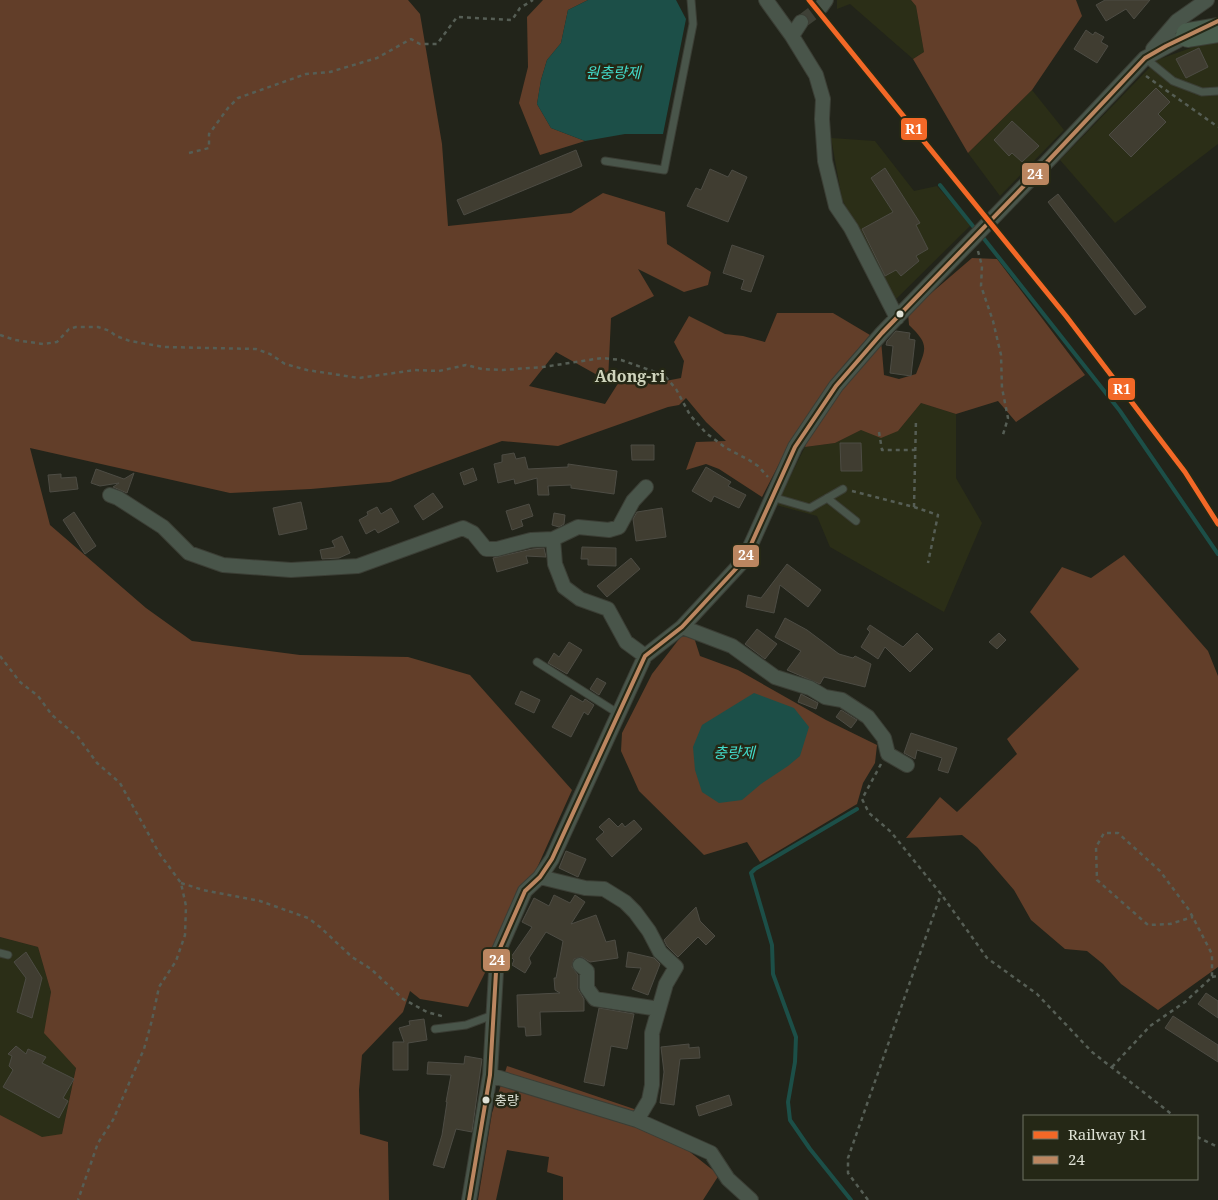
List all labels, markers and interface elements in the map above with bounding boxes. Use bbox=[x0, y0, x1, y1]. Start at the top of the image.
water label: 원충량제 bbox=[585, 62, 643, 82]
line badge: R1 bbox=[900, 117, 928, 141]
text: R1 bbox=[905, 119, 923, 138]
line badge: 24 bbox=[1021, 162, 1050, 186]
text: 24 bbox=[1027, 164, 1043, 183]
unlabelled marker bbox=[895, 309, 905, 319]
district label: Adong-ri bbox=[595, 365, 666, 387]
line badge: R1 bbox=[1107, 377, 1136, 401]
text: R1 bbox=[1113, 379, 1131, 398]
line badge: 24 bbox=[732, 544, 760, 568]
text: 24 bbox=[738, 545, 754, 564]
water label: 충량제 bbox=[713, 742, 757, 762]
line badge: 24 bbox=[482, 948, 511, 972]
text: 24 bbox=[489, 950, 505, 969]
place label: 충량 bbox=[495, 1091, 519, 1109]
marker: 충량 bbox=[481, 1095, 491, 1105]
legend bbox=[1023, 1115, 1198, 1180]
text: Railway R1 bbox=[1068, 1124, 1147, 1144]
text: 24 bbox=[1068, 1149, 1085, 1169]

